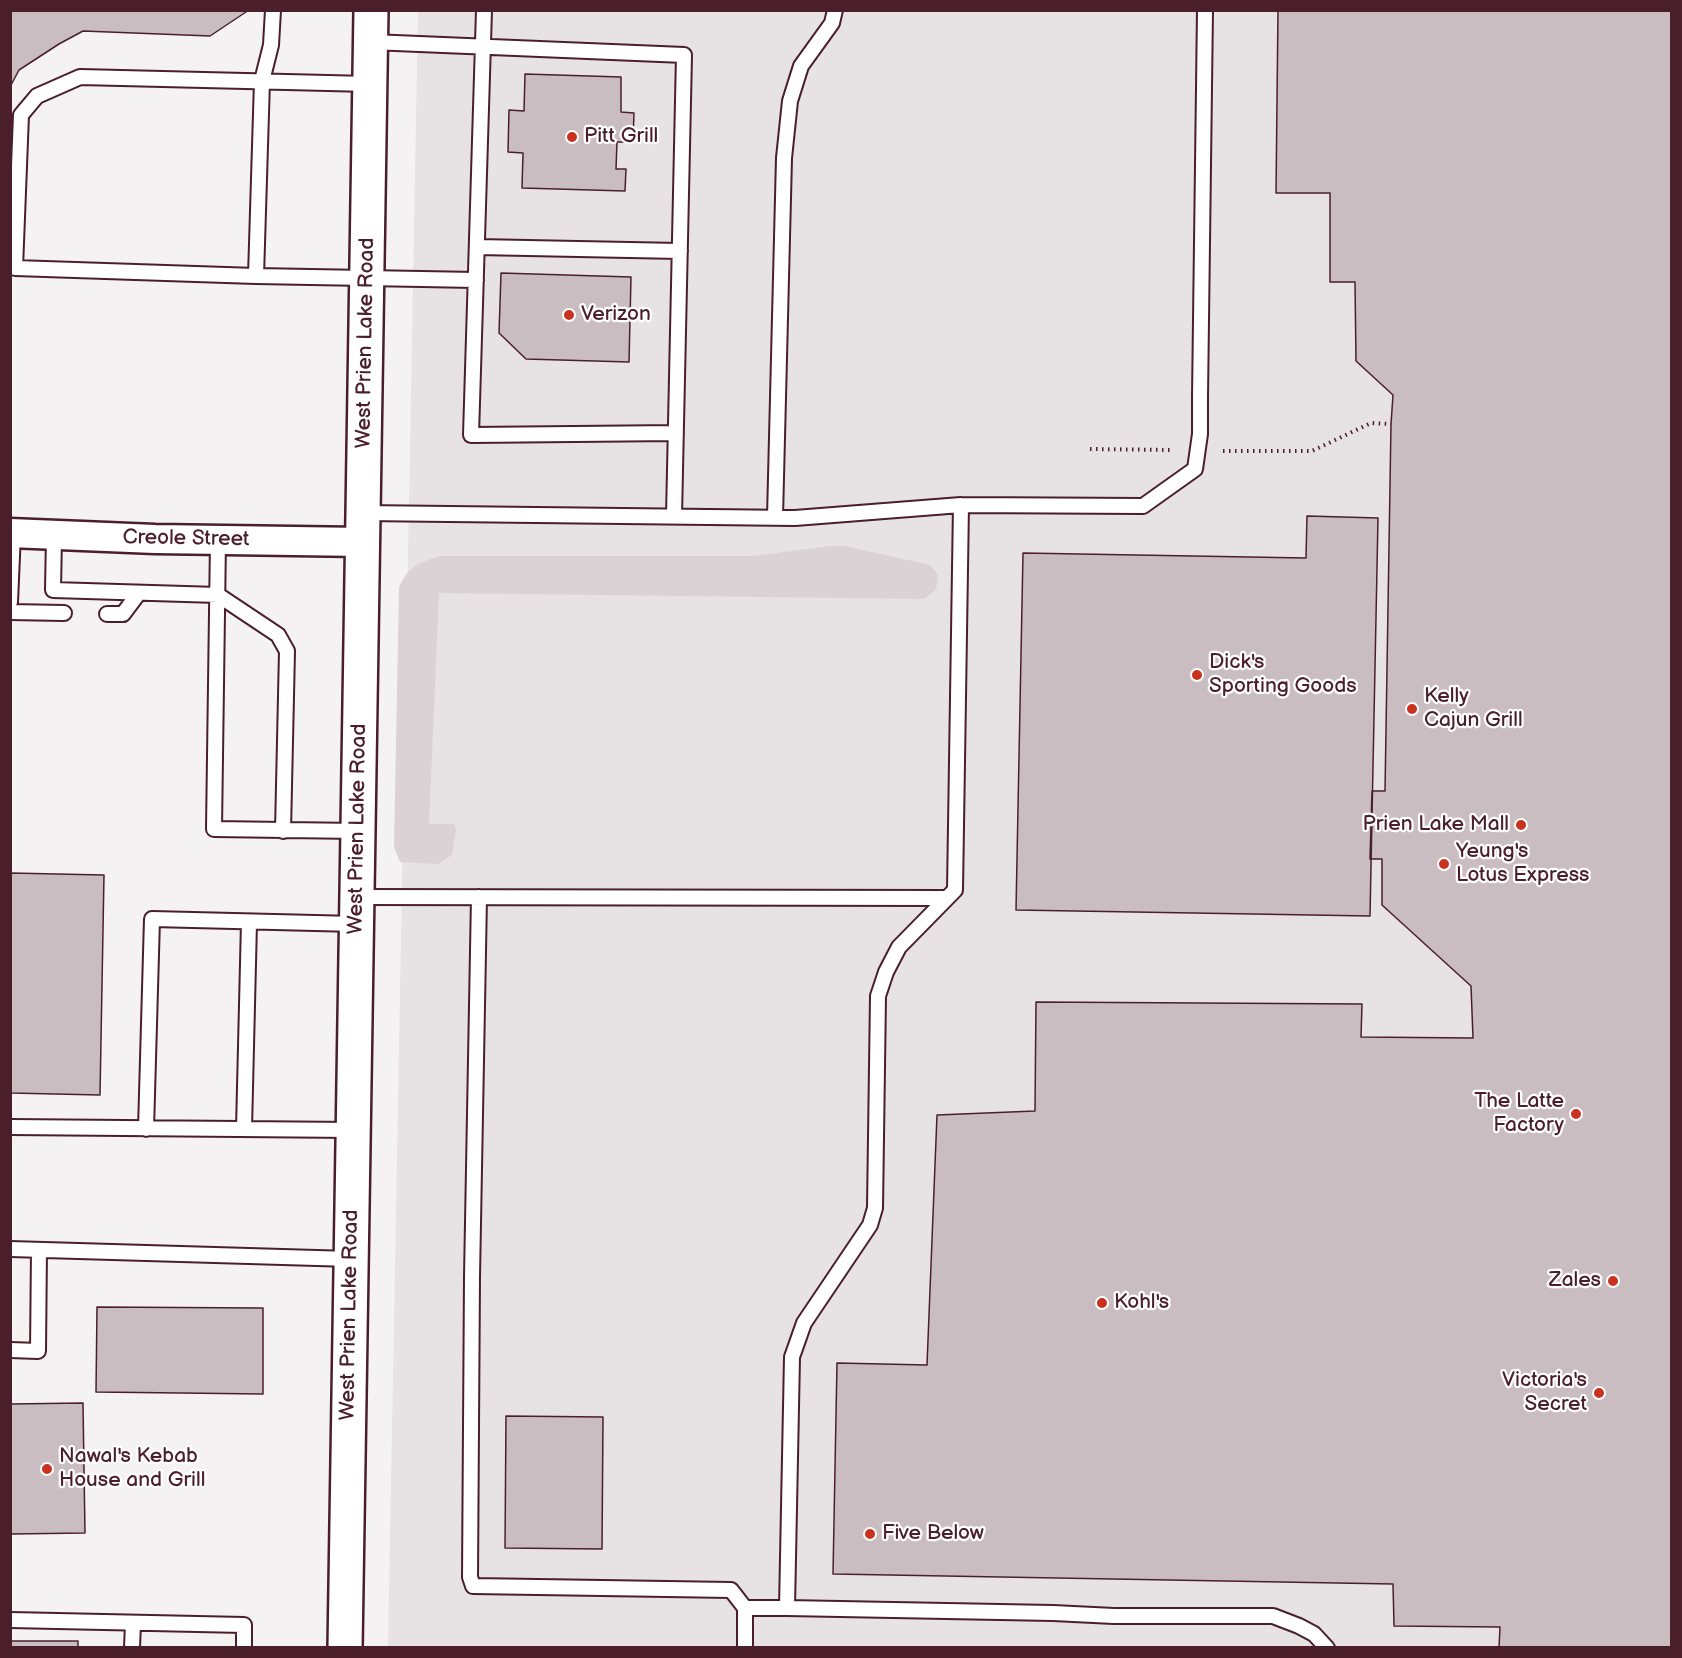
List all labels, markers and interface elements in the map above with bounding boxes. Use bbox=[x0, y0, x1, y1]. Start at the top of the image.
place label: Pitt Grill bbox=[584, 124, 658, 150]
marker: Pitt Grill bbox=[565, 130, 579, 144]
street label: West Prien Lake Road bbox=[352, 237, 380, 449]
place label: Verizon bbox=[581, 302, 651, 328]
marker: Verizon bbox=[562, 308, 576, 322]
street label: Creole Street bbox=[122, 525, 250, 553]
place label: Dick's Sporting Goods bbox=[1209, 650, 1357, 700]
marker: Dick's Sporting Goods bbox=[1190, 668, 1204, 682]
place label: Kelly Cajun Grill bbox=[1424, 684, 1523, 734]
marker: Kelly Cajun Grill bbox=[1405, 702, 1419, 716]
street label: West Prien Lake Road bbox=[344, 723, 372, 935]
place label: Prien Lake Mall bbox=[1363, 812, 1509, 838]
marker: Prien Lake Mall bbox=[1514, 818, 1528, 832]
place label: Yeung's Lotus Express bbox=[1456, 839, 1589, 889]
marker: Yeung's Lotus Express bbox=[1437, 857, 1451, 871]
place label: The Latte Factory bbox=[1474, 1089, 1564, 1139]
marker: The Latte Factory bbox=[1569, 1107, 1583, 1121]
street label: West Prien Lake Road bbox=[336, 1209, 364, 1421]
place label: Zales bbox=[1549, 1268, 1601, 1294]
marker: Zales bbox=[1606, 1274, 1620, 1288]
place label: Kohl's bbox=[1114, 1290, 1169, 1316]
marker: Kohl's bbox=[1095, 1296, 1109, 1310]
place label: Victoria's Secret bbox=[1502, 1368, 1587, 1418]
marker: Victoria's Secret bbox=[1592, 1386, 1606, 1400]
place label: Nawal's Kebab House and Grill bbox=[59, 1444, 205, 1494]
marker: Nawal's Kebab House and Grill bbox=[40, 1462, 54, 1476]
place label: Five Below bbox=[882, 1521, 984, 1547]
marker: Five Below bbox=[863, 1527, 877, 1541]

